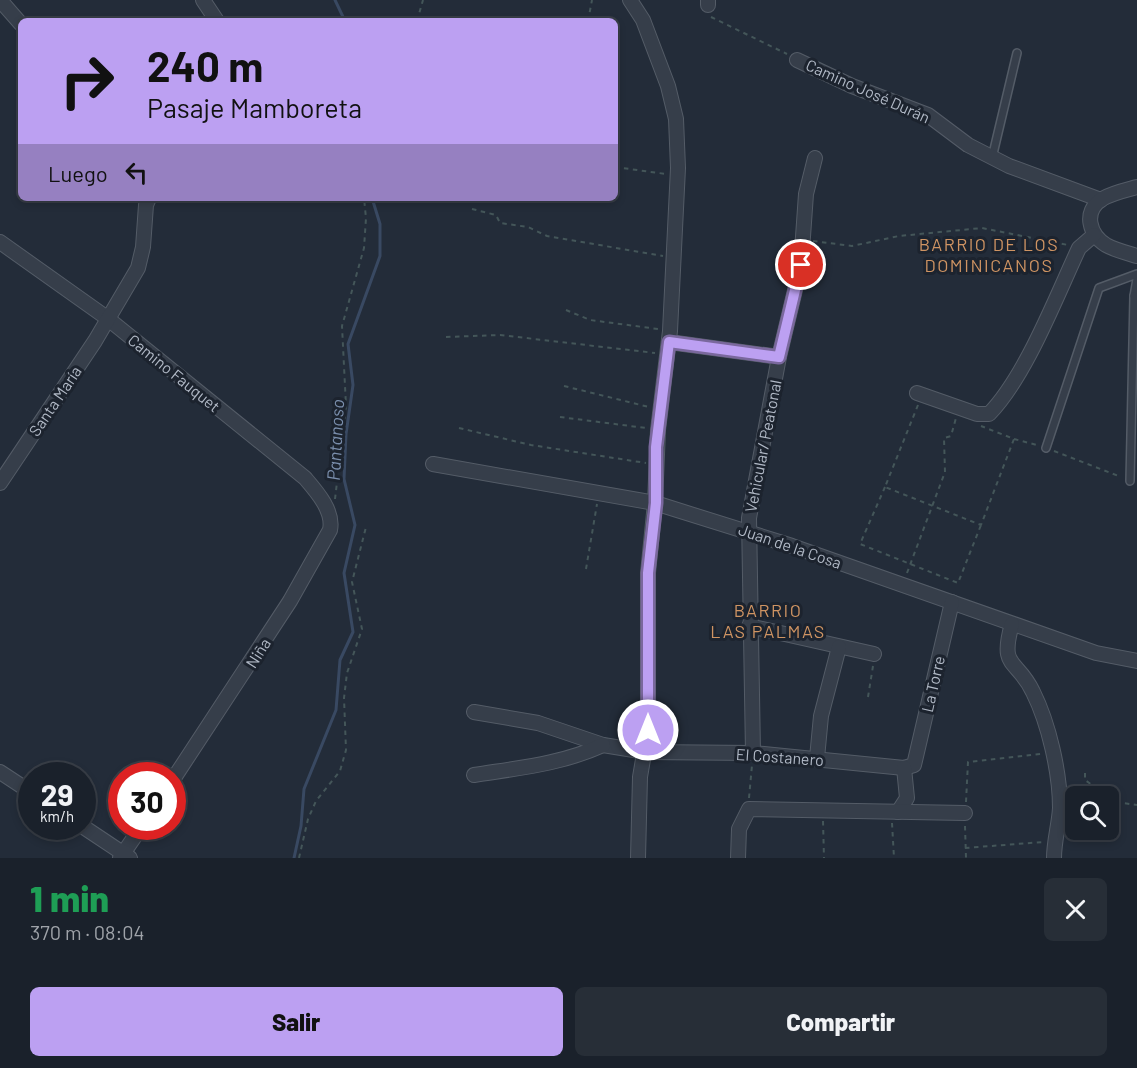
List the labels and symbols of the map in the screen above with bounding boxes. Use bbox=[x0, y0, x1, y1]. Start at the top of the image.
street label: Camino José Durán bbox=[803, 55, 933, 126]
district label: BARRIO DE LOS DOMINICANOS bbox=[919, 233, 1059, 276]
pin bbox=[775, 239, 826, 290]
street label: Camino Fauquet bbox=[125, 330, 224, 415]
street label: Santa María bbox=[24, 362, 85, 439]
street label: Vehicular/ Peatonal bbox=[740, 378, 785, 514]
water label: Pantanoso bbox=[322, 399, 348, 481]
street label: Juan de la Cosa bbox=[736, 519, 844, 572]
district label: BARRIO LAS PALMAS bbox=[710, 599, 826, 642]
street label: Niña bbox=[241, 634, 274, 671]
street label: La Torre bbox=[917, 654, 948, 714]
position arrow bbox=[616, 698, 680, 762]
street label: El Costanero bbox=[735, 744, 825, 769]
speed limit sign: 30 bbox=[108, 762, 186, 840]

